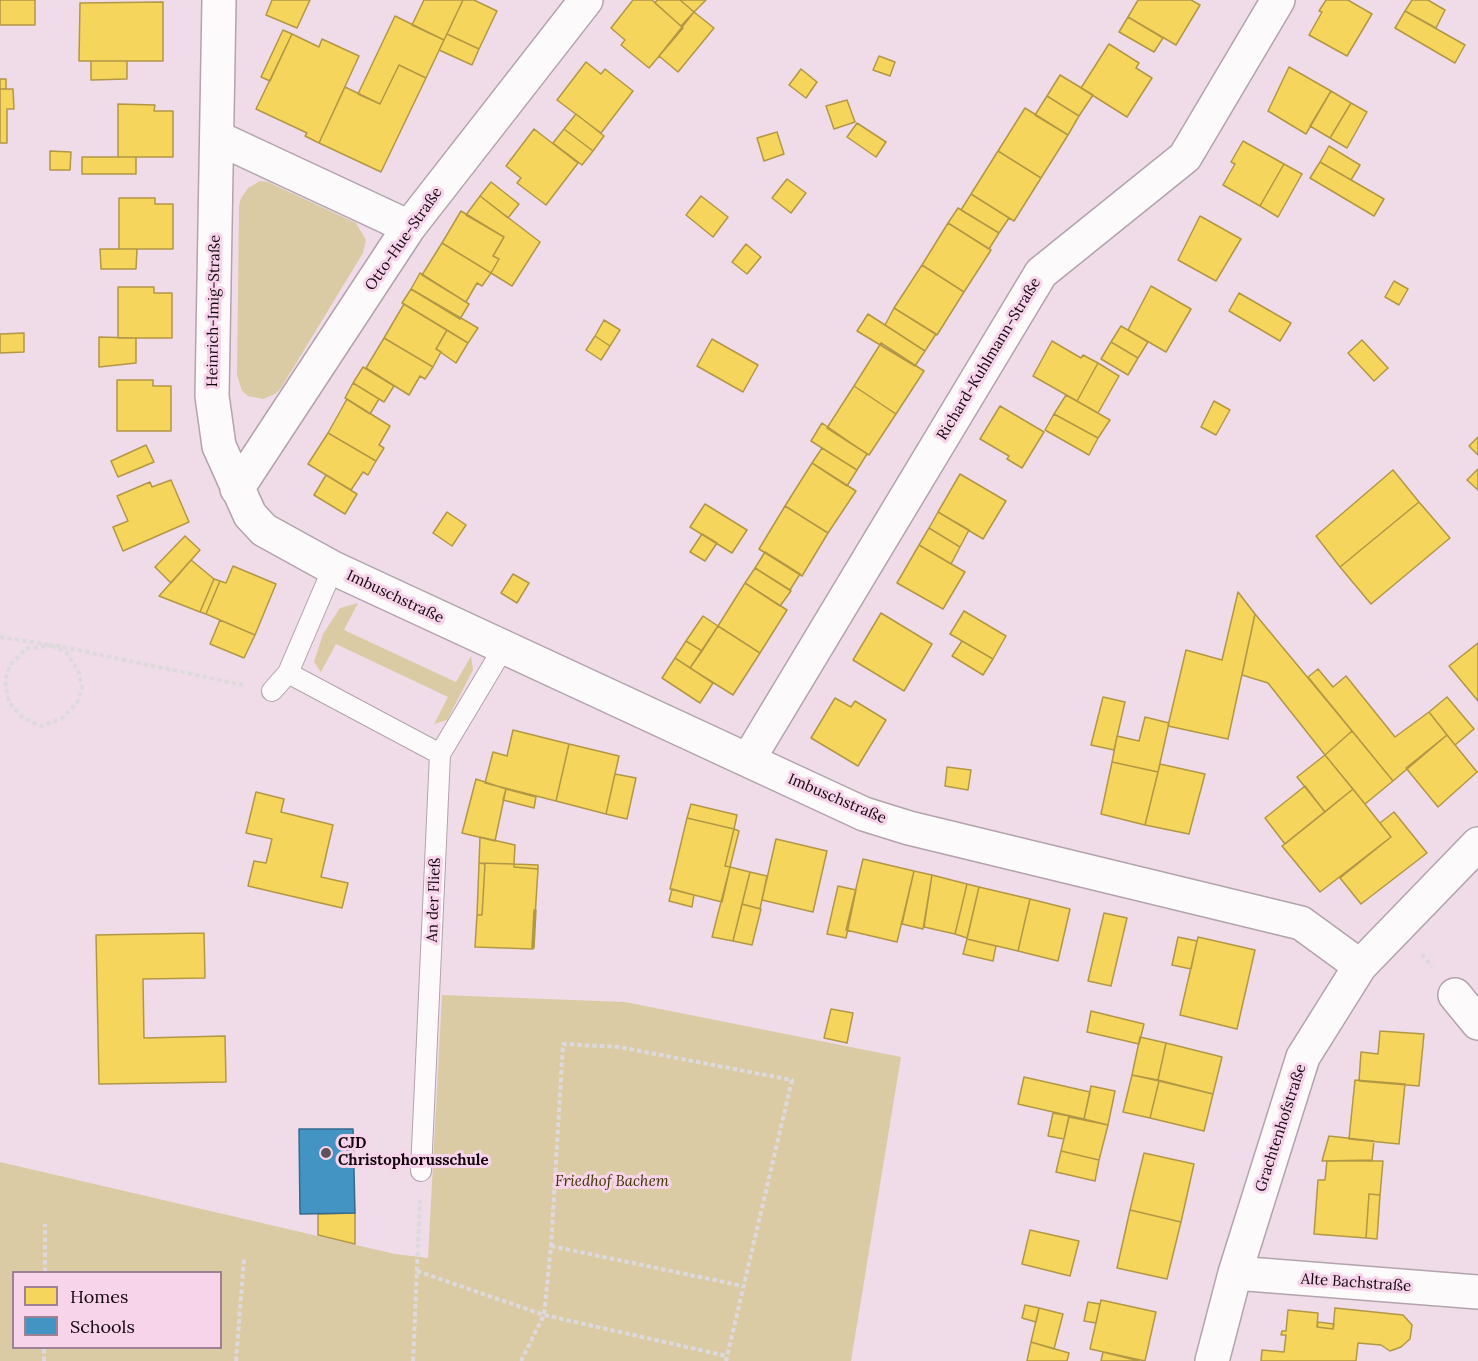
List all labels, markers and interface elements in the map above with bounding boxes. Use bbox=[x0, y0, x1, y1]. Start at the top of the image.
street label: Otto-Hue-Straße bbox=[362, 184, 446, 294]
street label: Heinrich-Imig-Straße bbox=[204, 235, 224, 387]
street label: Richard-Kuhlmann-Straße bbox=[933, 275, 1045, 443]
street label: Imbuschstraße bbox=[344, 567, 446, 627]
street label: Imbuschstraße bbox=[785, 770, 889, 828]
street label: An der Fließ bbox=[424, 857, 444, 943]
street label: Grachtenhofstraße bbox=[1252, 1062, 1310, 1194]
place label: CJD Christophorusschule bbox=[338, 1135, 489, 1170]
marker: CJD Christophorusschule bbox=[319, 1146, 333, 1160]
park label: Friedhof Bachem bbox=[555, 1173, 669, 1191]
street label: Alte Bachstraße bbox=[1300, 1270, 1412, 1296]
legend bbox=[12, 1271, 222, 1349]
text: Homes bbox=[70, 1285, 128, 1308]
text: Schools bbox=[70, 1315, 135, 1338]

